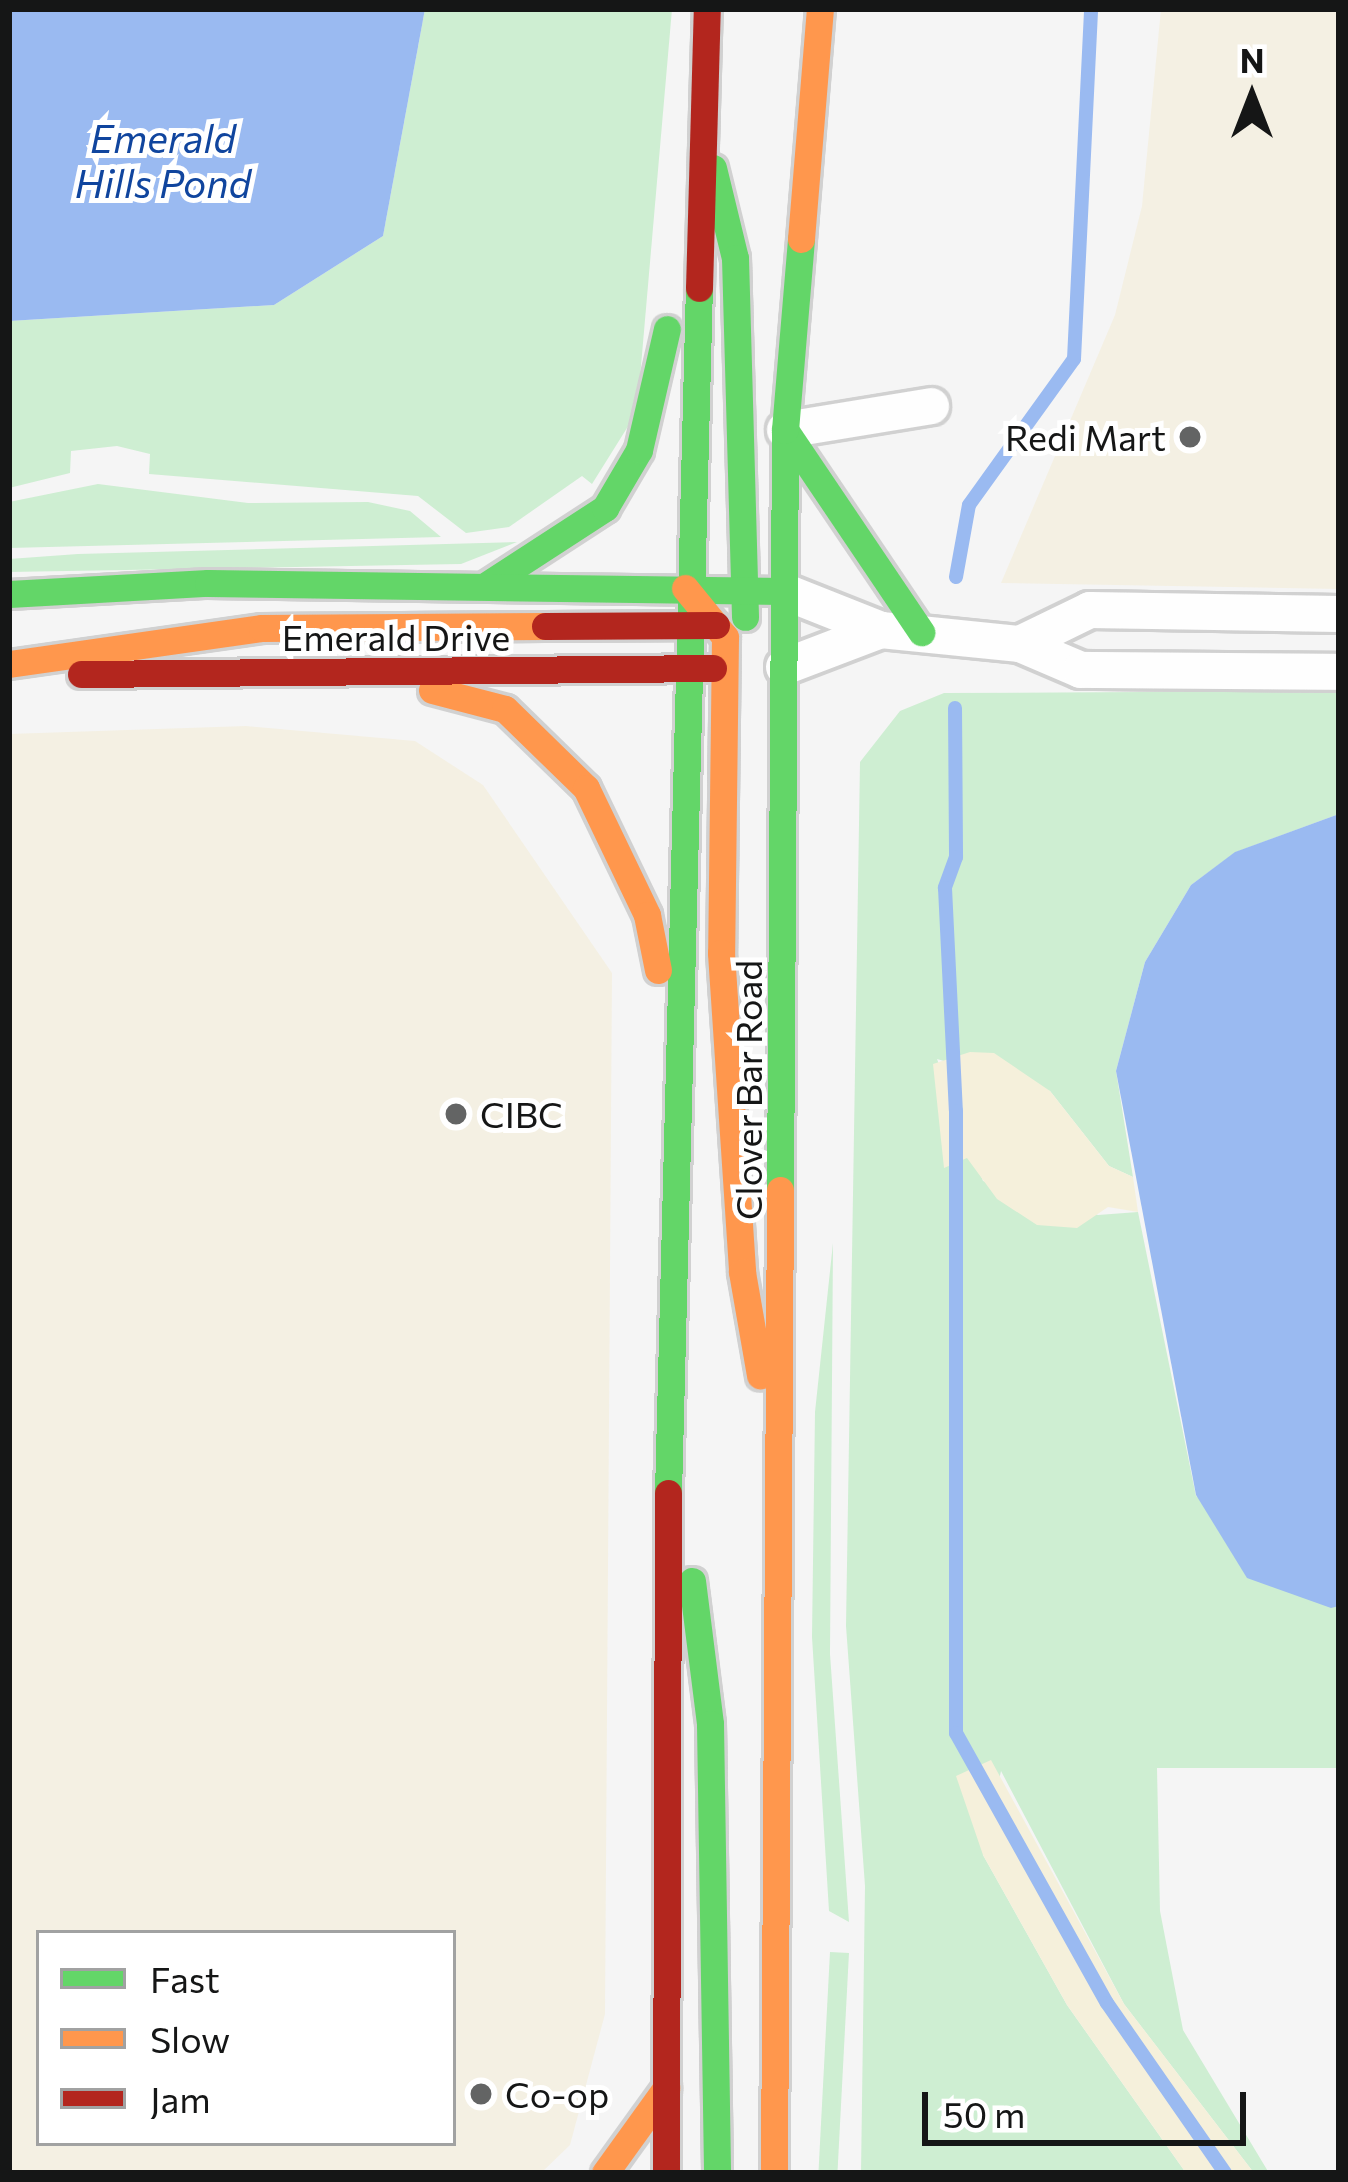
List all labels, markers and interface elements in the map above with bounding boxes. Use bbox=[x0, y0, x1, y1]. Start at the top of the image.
north arrow bbox=[1192, 36, 1312, 156]
text: N bbox=[1240, 39, 1264, 80]
water label: Emerald Hills Pond bbox=[75, 115, 251, 206]
place label: Redi Mart bbox=[1005, 415, 1166, 459]
marker: Redi Mart bbox=[1177, 424, 1203, 450]
street label: Emerald Drive bbox=[282, 615, 510, 659]
street label: Clover Bar Road bbox=[726, 960, 770, 1220]
place label: CIBC bbox=[480, 1092, 563, 1136]
marker: CIBC bbox=[443, 1101, 469, 1127]
legend bbox=[36, 1930, 456, 2146]
text: Fast bbox=[150, 1956, 220, 2000]
text: Slow bbox=[150, 2016, 230, 2060]
scale bar bbox=[928, 2068, 1252, 2142]
place label: Co-op bbox=[505, 2072, 609, 2116]
text: Jam bbox=[150, 2076, 211, 2120]
marker: Co-op bbox=[468, 2081, 494, 2107]
text: 50 m bbox=[943, 2091, 1025, 2135]

